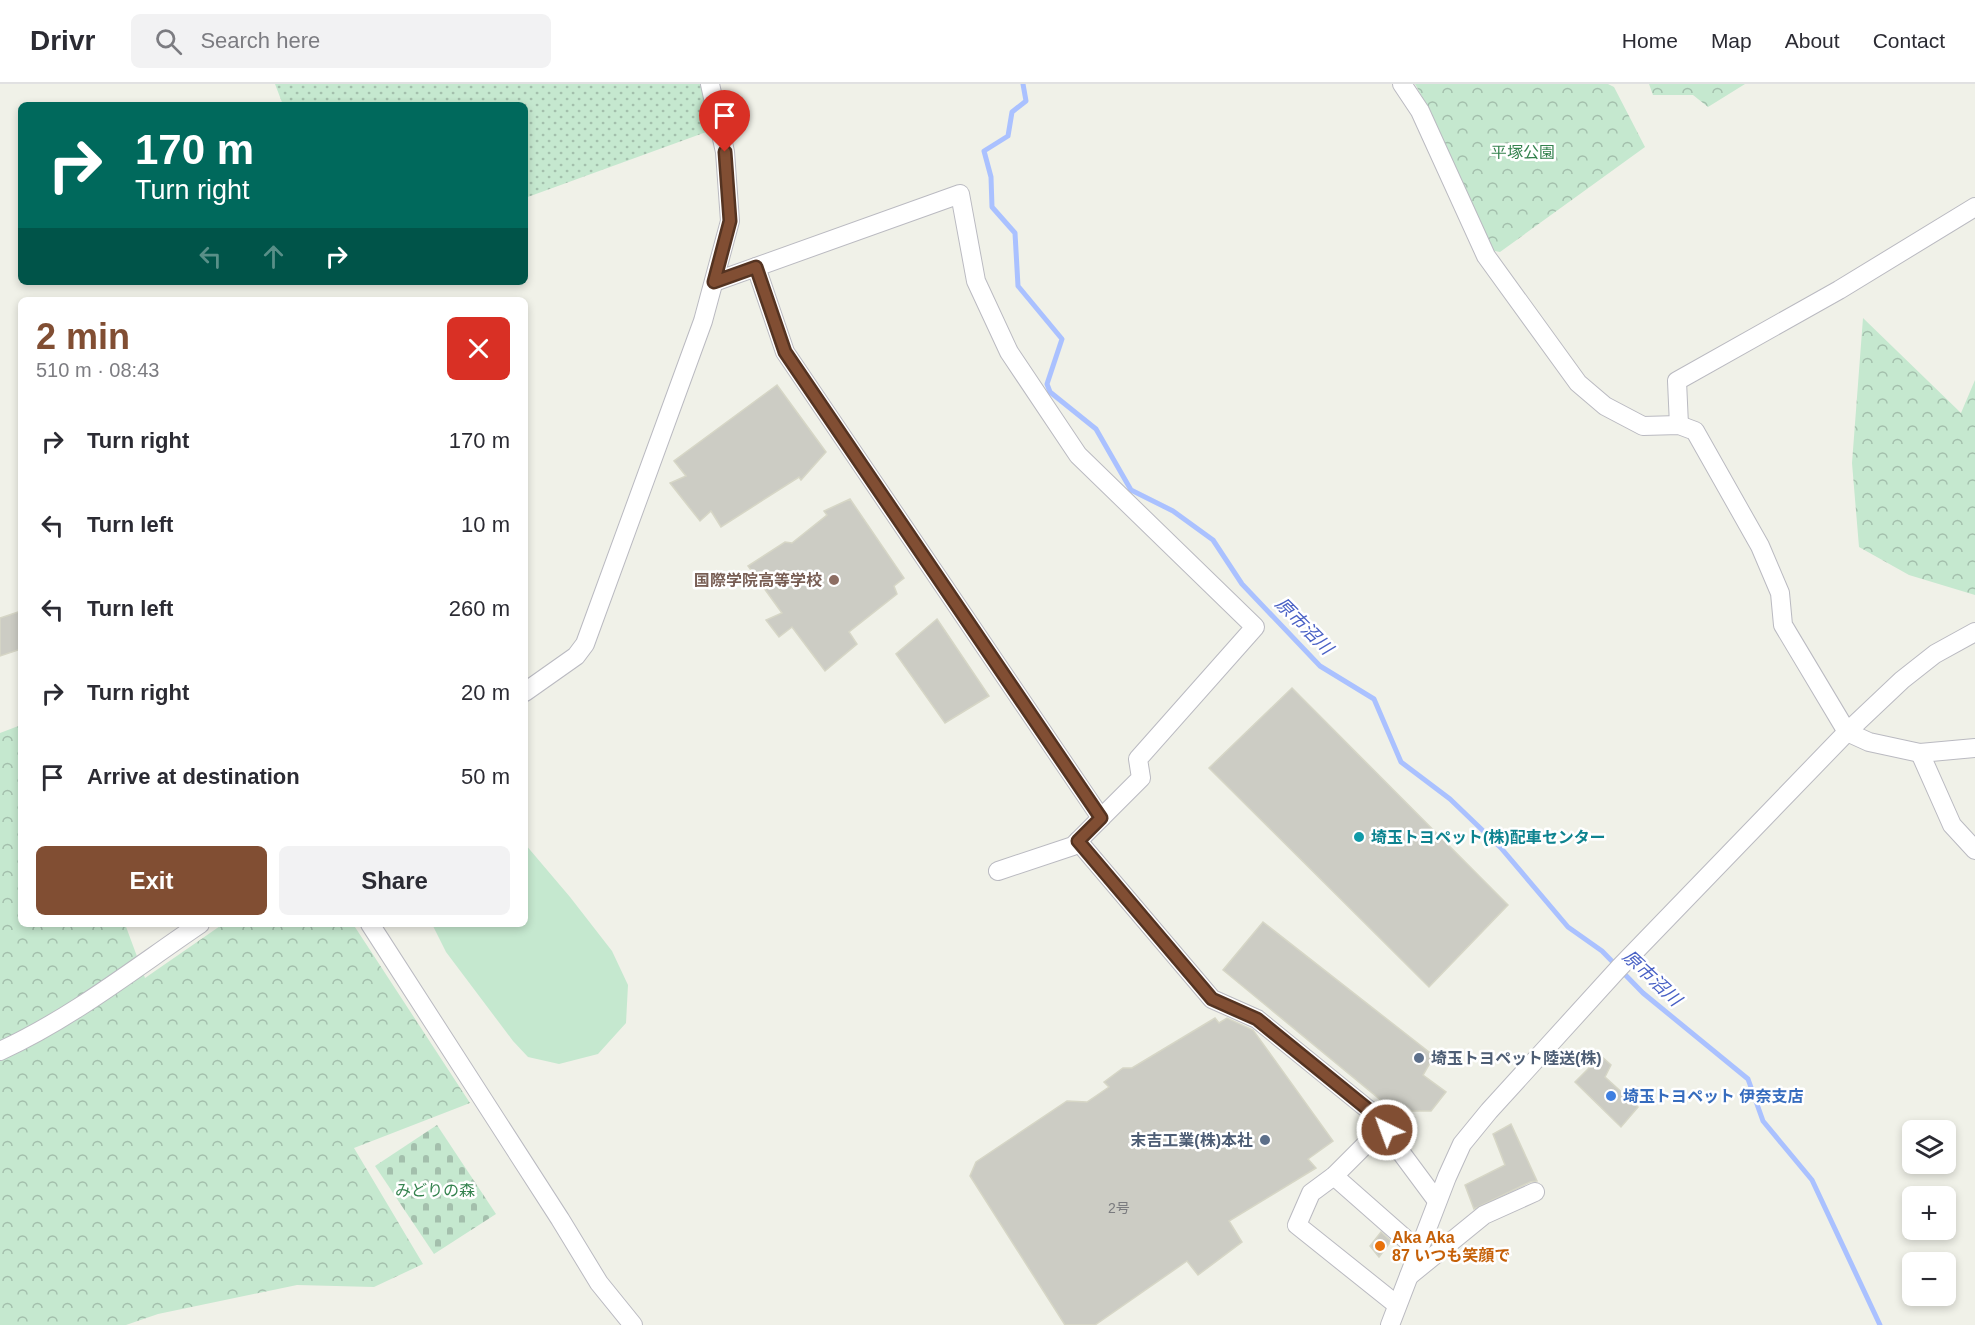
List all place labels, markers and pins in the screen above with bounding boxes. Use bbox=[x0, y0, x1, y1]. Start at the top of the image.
pin bbox=[699, 90, 750, 152]
place label: 国際学院高等学校 bbox=[694, 572, 822, 589]
marker: 国際学院高等学校 bbox=[827, 573, 841, 587]
place label: 埼玉トヨペット(株)配車センター bbox=[1371, 829, 1606, 846]
marker: 埼玉トヨペット(株)配車センター bbox=[1352, 830, 1366, 844]
place label: 埼玉トヨペット陸送(株) bbox=[1431, 1050, 1602, 1067]
marker: 埼玉トヨペット陸送(株) bbox=[1412, 1051, 1426, 1065]
place label: 埼玉トヨペット 伊奈支店 bbox=[1623, 1088, 1803, 1105]
marker: 埼玉トヨペット 伊奈支店 bbox=[1604, 1089, 1618, 1103]
place label: 末吉工業(株)本社 bbox=[1130, 1131, 1253, 1149]
marker: 末吉工業(株)本社 bbox=[1258, 1133, 1272, 1147]
place label: Aka Aka 87 いつも笑顔で bbox=[1392, 1229, 1510, 1264]
marker: Aka Aka 87 いつも笑顔で bbox=[1373, 1239, 1387, 1253]

